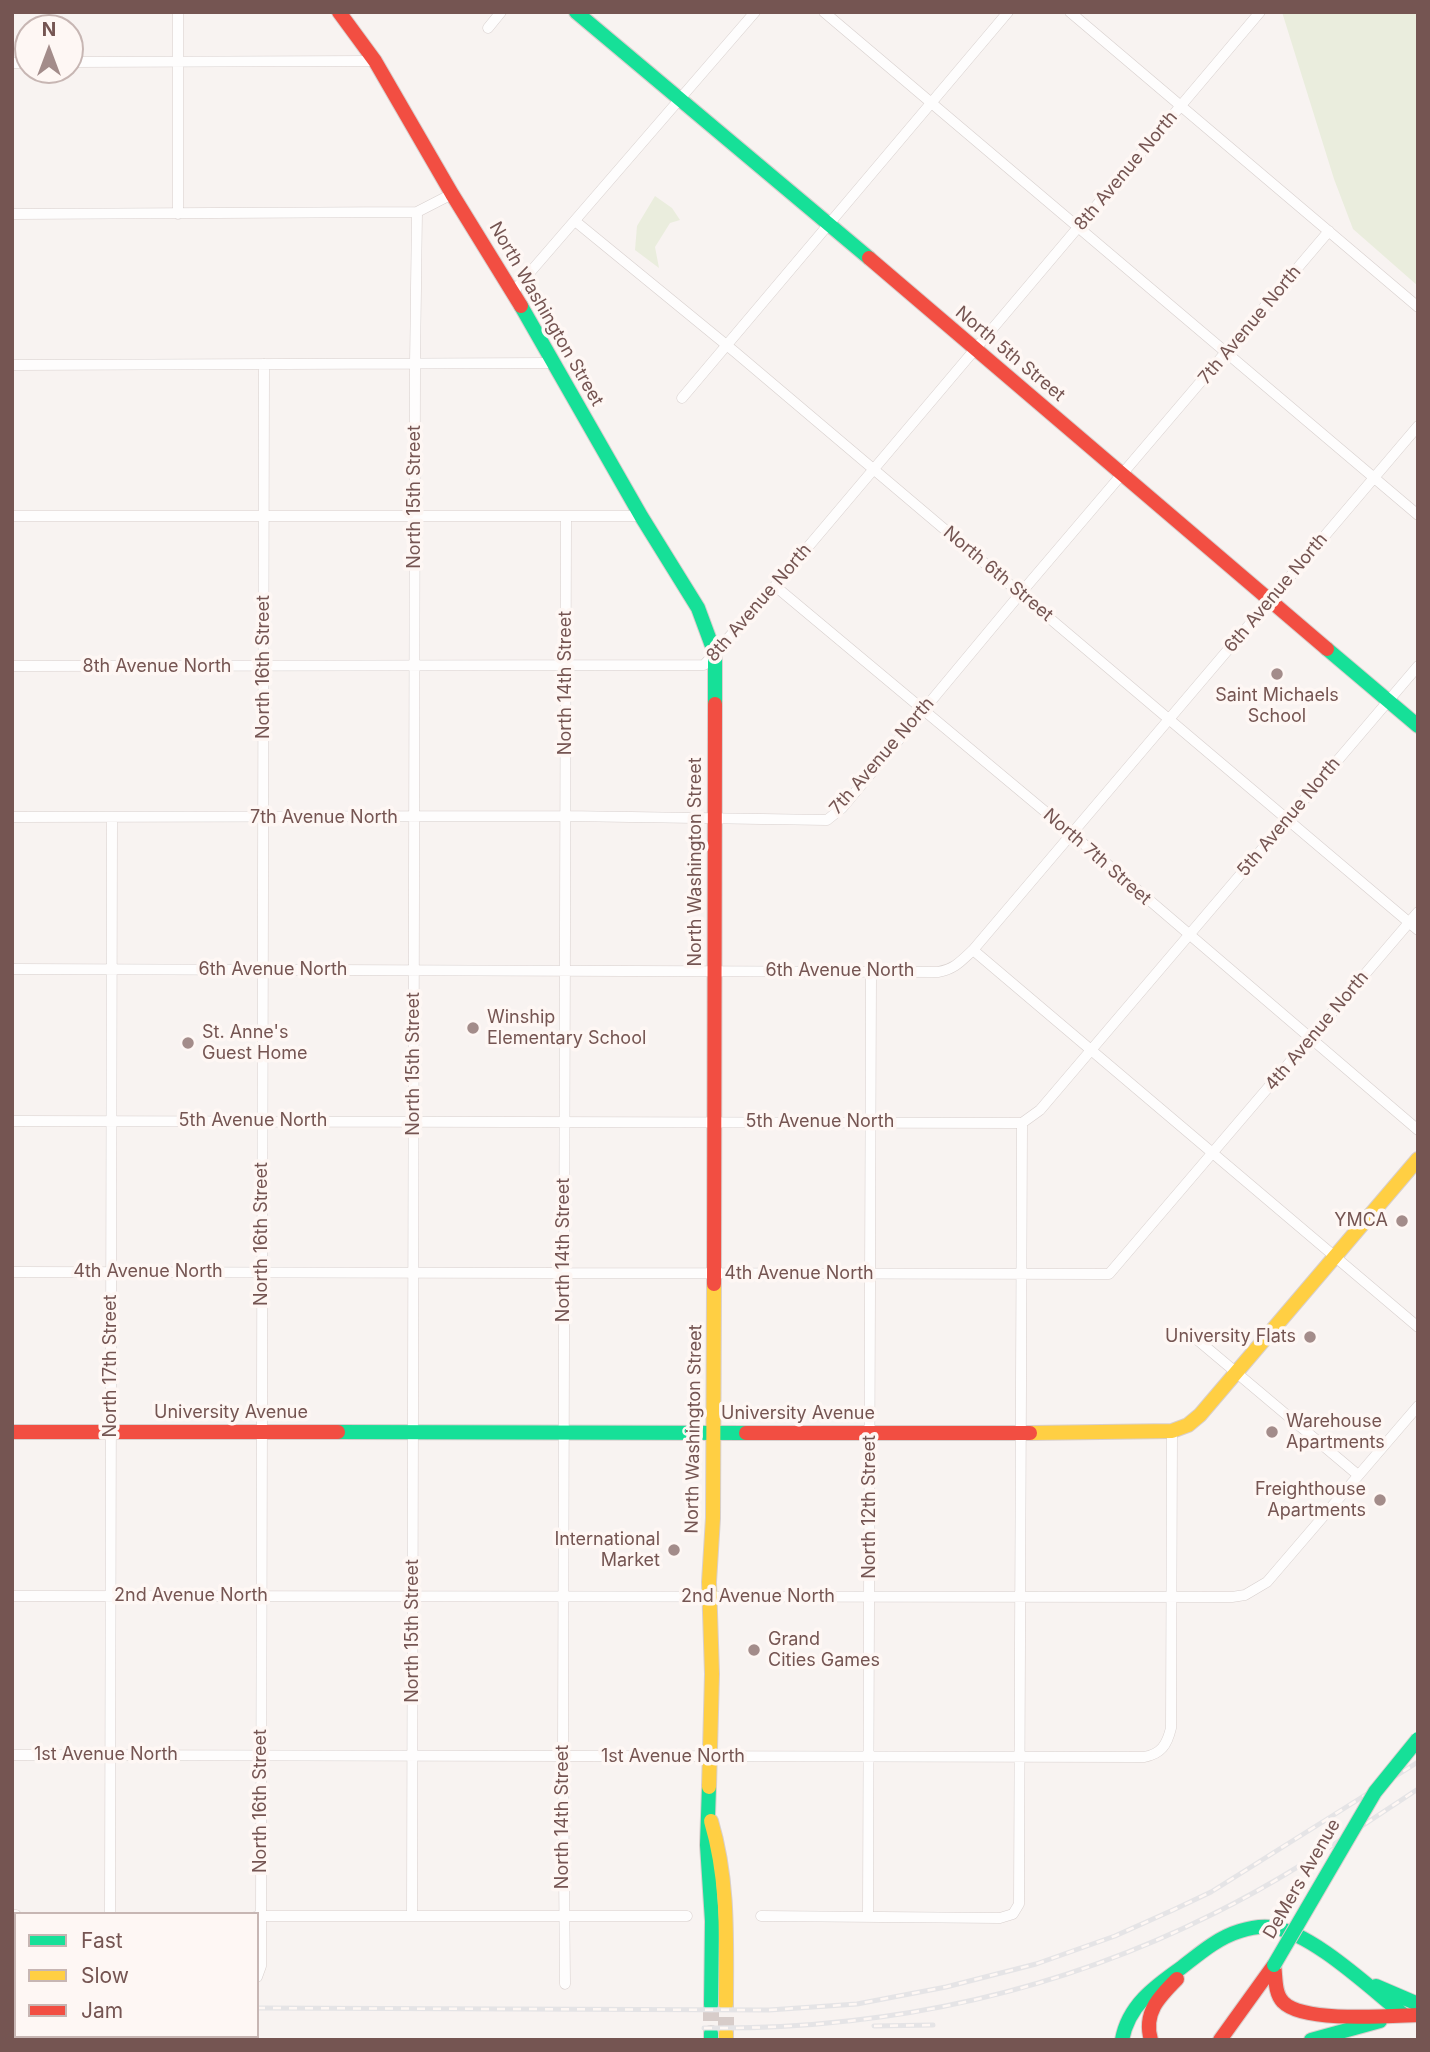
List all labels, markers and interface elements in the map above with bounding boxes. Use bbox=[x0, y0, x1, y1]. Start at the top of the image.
north arrow bbox=[14, 14, 84, 84]
text: N bbox=[42, 18, 56, 41]
street label: 8th Avenue North bbox=[1070, 107, 1182, 235]
street label: North Washington Street bbox=[484, 218, 608, 410]
street label: 7th Avenue North bbox=[1194, 261, 1306, 389]
street label: North 5th Street bbox=[951, 302, 1069, 406]
street label: North 15th Street bbox=[404, 425, 426, 569]
street label: North 6th Street bbox=[939, 522, 1057, 626]
street label: 6th Avenue North bbox=[1220, 529, 1332, 657]
street label: 8th Avenue North bbox=[702, 540, 816, 666]
street label: North 16th Street bbox=[253, 595, 275, 739]
street label: North 14th Street bbox=[555, 611, 577, 755]
street label: 8th Avenue North bbox=[83, 656, 231, 678]
marker: Saint Michaels School bbox=[1269, 666, 1285, 682]
place label: Saint Michaels School bbox=[1215, 685, 1339, 728]
street label: 7th Avenue North bbox=[825, 693, 939, 819]
street label: 5th Avenue North bbox=[1233, 753, 1345, 881]
street label: North Washington Street bbox=[685, 757, 707, 967]
street label: North 7th Street bbox=[1039, 804, 1155, 910]
street label: 7th Avenue North bbox=[250, 807, 398, 829]
street label: 6th Avenue North bbox=[199, 959, 347, 981]
street label: 6th Avenue North bbox=[766, 960, 914, 982]
street label: 4th Avenue North bbox=[1261, 967, 1373, 1095]
street label: North 15th Street bbox=[403, 992, 425, 1136]
place label: Winship Elementary School bbox=[487, 1007, 646, 1050]
marker: Winship Elementary School bbox=[465, 1020, 481, 1036]
place label: St. Anne's Guest Home bbox=[202, 1022, 307, 1064]
marker: St. Anne's Guest Home bbox=[180, 1035, 196, 1051]
street label: 5th Avenue North bbox=[179, 1110, 327, 1132]
street label: 5th Avenue North bbox=[746, 1111, 894, 1133]
street label: North 16th Street bbox=[251, 1162, 273, 1306]
street label: North 14th Street bbox=[553, 1178, 575, 1322]
place label: YMCA bbox=[1334, 1210, 1388, 1232]
marker: YMCA bbox=[1394, 1213, 1410, 1229]
street label: 4th Avenue North bbox=[73, 1261, 223, 1283]
street label: 4th Avenue North bbox=[724, 1263, 874, 1285]
street label: North 17th Street bbox=[100, 1295, 122, 1437]
street label: North Washington Street bbox=[681, 1324, 707, 1534]
place label: University Flats bbox=[1165, 1326, 1296, 1348]
marker: University Flats bbox=[1302, 1329, 1318, 1345]
street label: University Avenue bbox=[154, 1402, 308, 1424]
street label: University Avenue bbox=[721, 1403, 875, 1425]
place label: Warehouse Apartments bbox=[1286, 1411, 1385, 1454]
marker: Warehouse Apartments bbox=[1264, 1424, 1280, 1440]
street label: North 12th Street bbox=[859, 1435, 881, 1579]
place label: Freighthouse Apartments bbox=[1255, 1479, 1366, 1522]
marker: Freighthouse Apartments bbox=[1372, 1492, 1388, 1508]
place label: International Market bbox=[554, 1529, 660, 1572]
marker: International Market bbox=[666, 1542, 682, 1558]
street label: North 15th Street bbox=[402, 1559, 424, 1703]
street label: 2nd Avenue North bbox=[114, 1585, 268, 1607]
street label: 2nd Avenue North bbox=[681, 1586, 835, 1608]
place label: Grand Cities Games bbox=[768, 1629, 880, 1672]
marker: Grand Cities Games bbox=[746, 1642, 762, 1658]
street label: North 16th Street bbox=[250, 1729, 272, 1873]
street label: 1st Avenue North bbox=[34, 1744, 178, 1766]
street label: North 14th Street bbox=[552, 1745, 574, 1889]
street label: 1st Avenue North bbox=[601, 1746, 745, 1768]
street label: DeMers Avenue bbox=[1259, 1815, 1345, 1943]
legend bbox=[14, 1912, 259, 2038]
text: Fast bbox=[81, 1928, 123, 1953]
text: Slow bbox=[81, 1963, 129, 1988]
text: Jam bbox=[81, 1998, 123, 2023]

